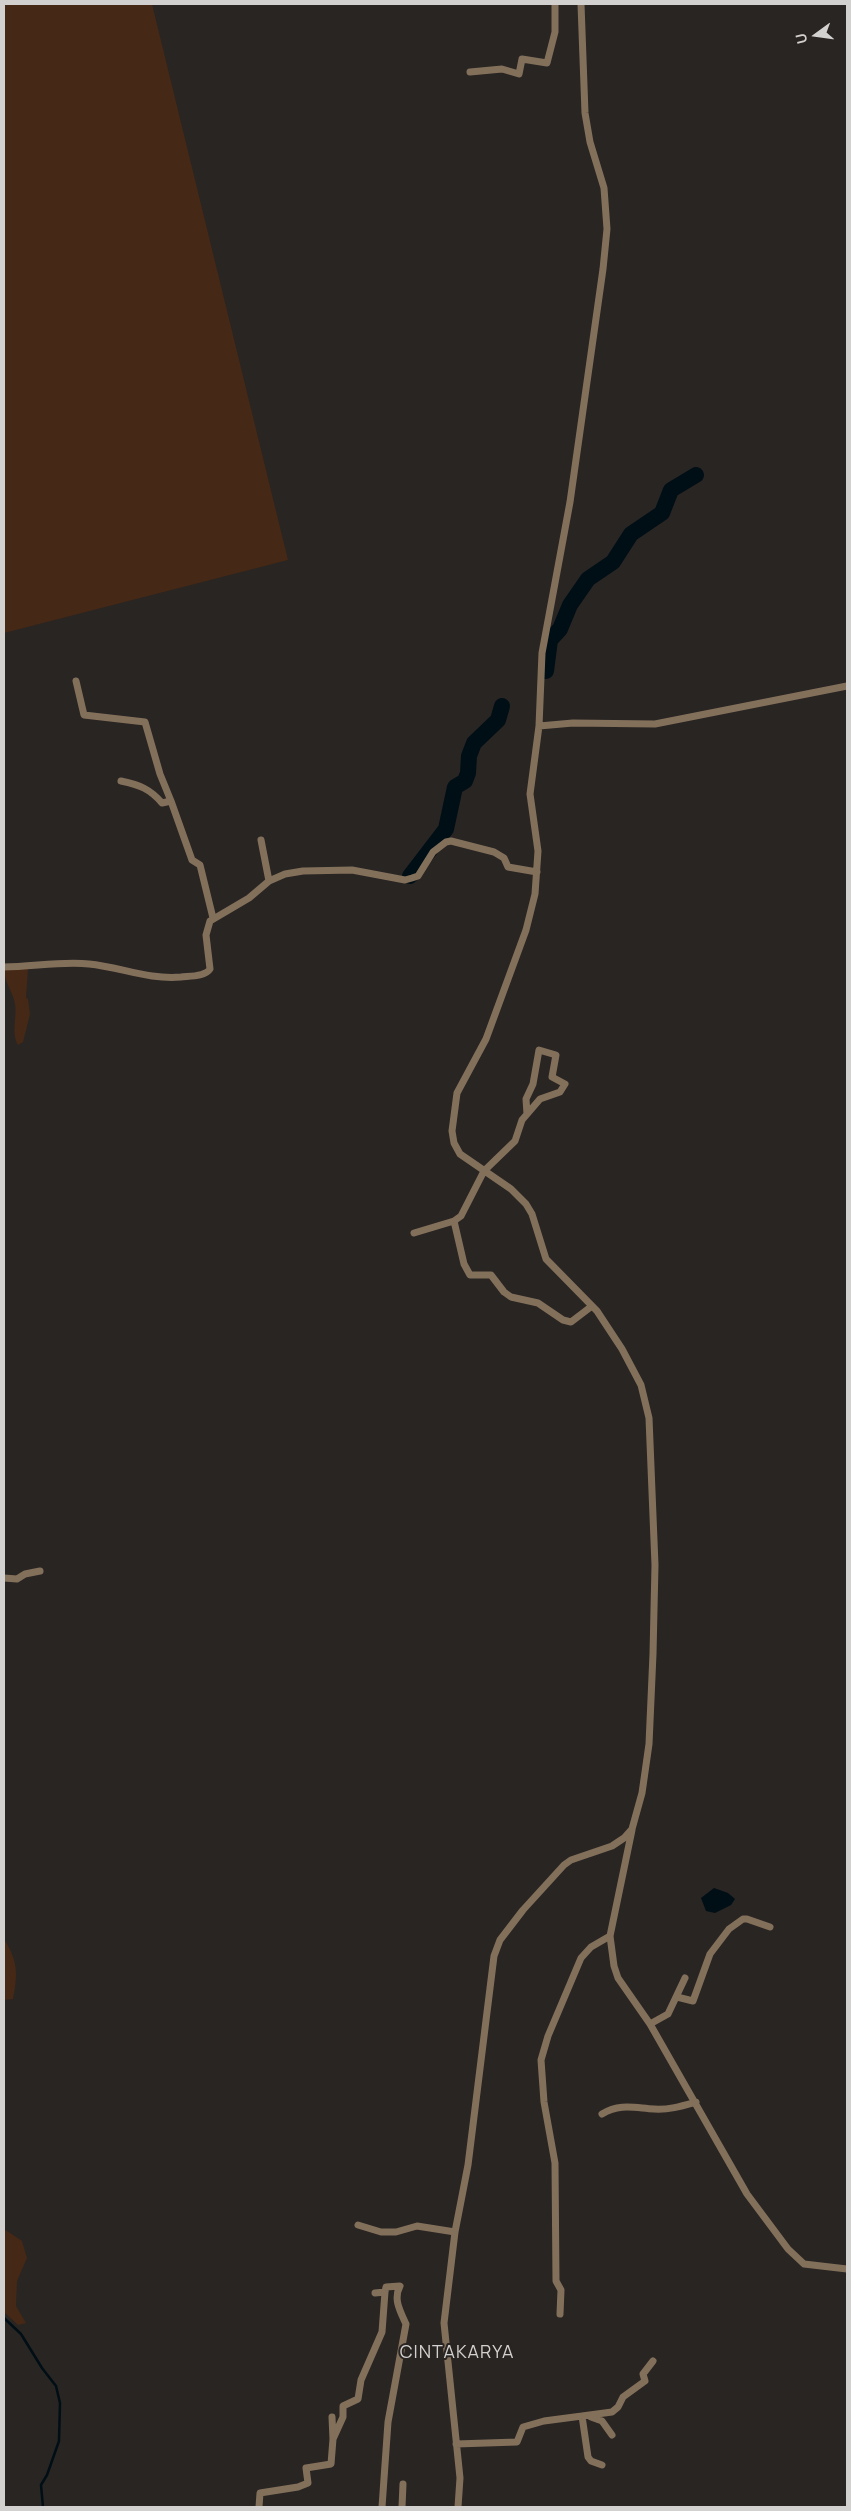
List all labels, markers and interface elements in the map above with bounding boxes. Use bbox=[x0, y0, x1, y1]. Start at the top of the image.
north arrow bbox=[791, 10, 841, 60]
text: U bbox=[791, 32, 811, 46]
district label: CINTAKARYA bbox=[398, 2342, 516, 2364]

